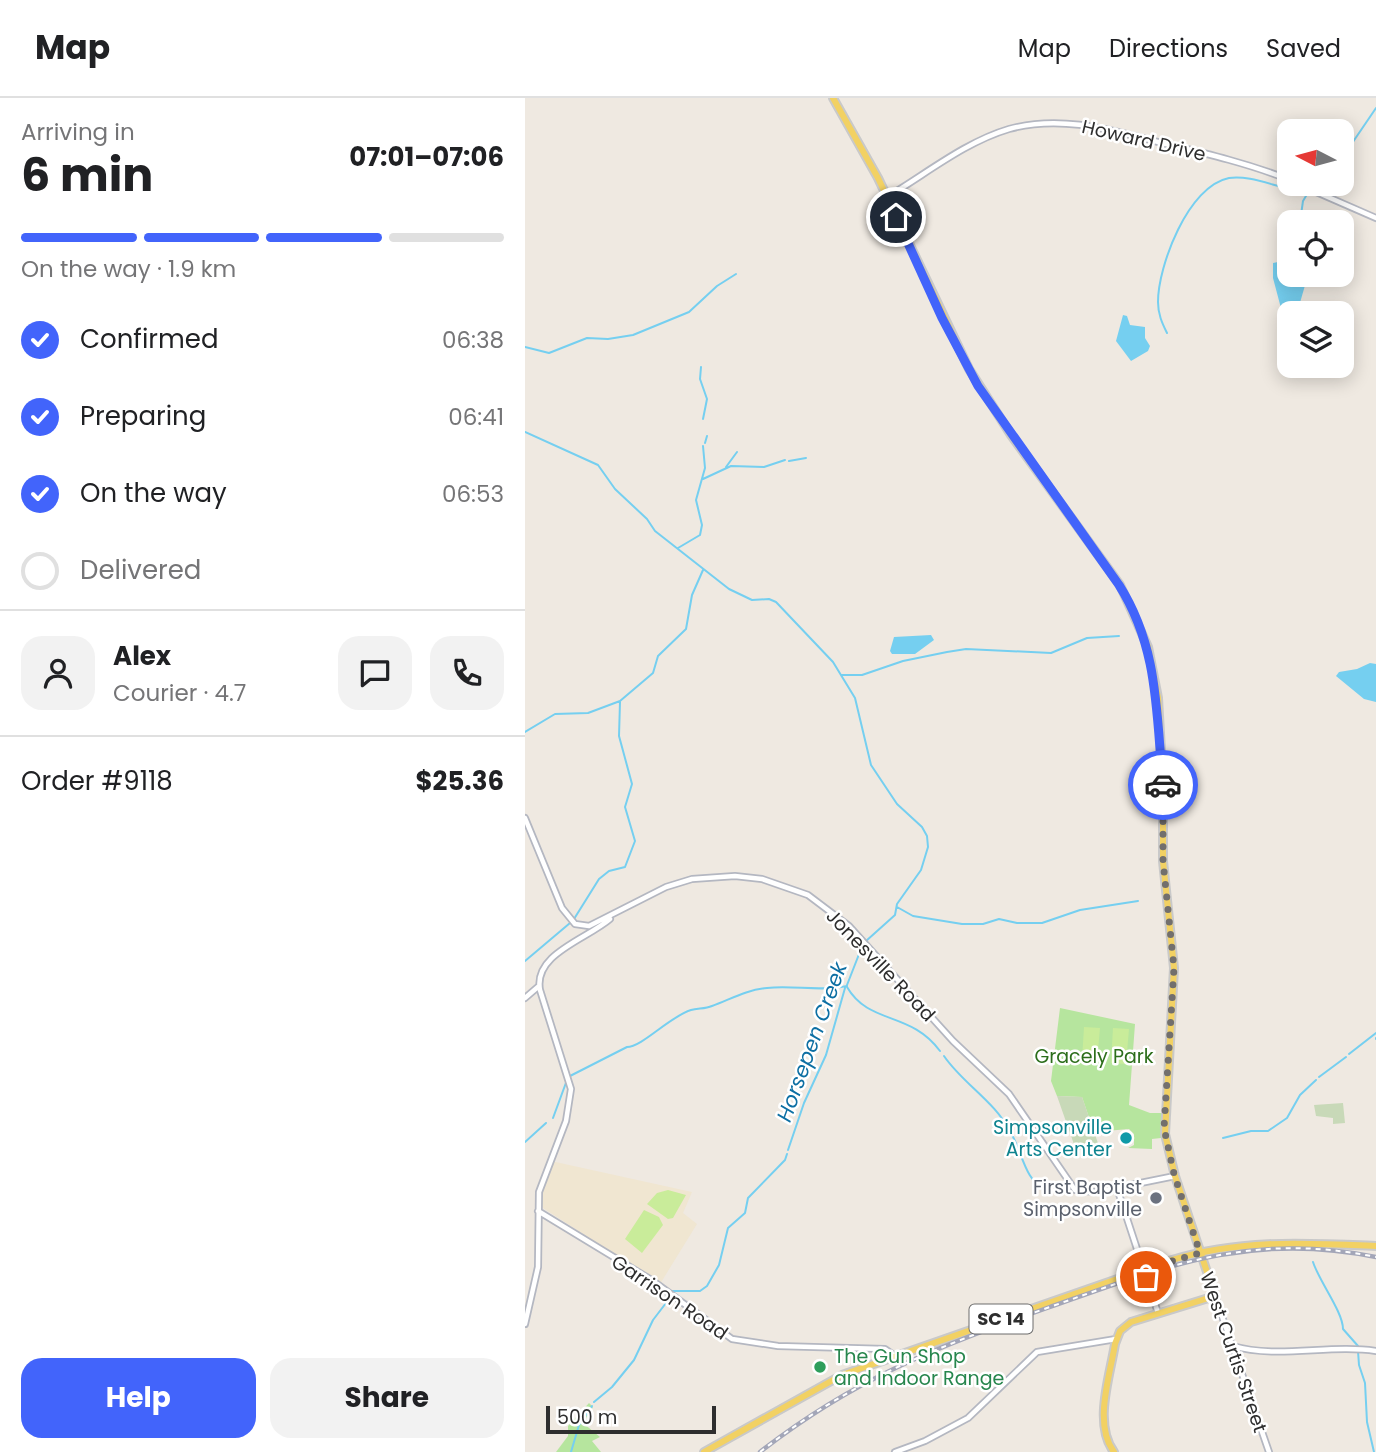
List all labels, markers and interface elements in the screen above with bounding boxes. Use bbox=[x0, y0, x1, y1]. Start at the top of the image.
text: Map bbox=[35, 24, 110, 71]
text: Map bbox=[1018, 32, 1071, 65]
text: Directions bbox=[1109, 32, 1228, 65]
text: Saved bbox=[1266, 32, 1341, 65]
street label: Howard Drive bbox=[1079, 113, 1208, 168]
text: Arriving in bbox=[21, 116, 135, 148]
north arrow bbox=[1277, 119, 1355, 196]
map controls bbox=[1277, 119, 1354, 378]
text: 07:01–07:06 bbox=[349, 139, 504, 175]
text: 6 min bbox=[21, 143, 153, 207]
pin bbox=[866, 187, 926, 247]
icon: home bbox=[877, 198, 915, 236]
button: locate bbox=[1277, 210, 1354, 287]
text: On the way · 1.9 km bbox=[21, 253, 236, 285]
button: layers bbox=[1277, 301, 1354, 378]
icon: check bbox=[21, 321, 59, 359]
text: Confirmed bbox=[80, 321, 218, 357]
text: 06:38 bbox=[442, 324, 504, 356]
icon: check bbox=[21, 398, 59, 436]
text: Preparing bbox=[80, 398, 206, 434]
text: 06:41 bbox=[448, 401, 504, 433]
icon: check bbox=[21, 475, 59, 513]
text: On the way bbox=[80, 475, 227, 511]
text: 06:53 bbox=[442, 478, 504, 510]
text: Delivered bbox=[80, 552, 201, 588]
button: person bbox=[21, 636, 95, 710]
button: chat bbox=[338, 636, 412, 710]
button: phone bbox=[430, 636, 504, 710]
text: Alex bbox=[113, 638, 171, 674]
text: Courier · 4.7 bbox=[113, 677, 246, 709]
courier bbox=[1128, 750, 1198, 820]
text: Order #9118 bbox=[21, 763, 173, 799]
text: $25.36 bbox=[416, 763, 504, 799]
icon: car bbox=[1144, 766, 1182, 804]
street label: Jonesville Road bbox=[820, 903, 941, 1028]
water label: Horsepen Creek bbox=[769, 957, 854, 1126]
park label: Gracely Park bbox=[1034, 1043, 1154, 1070]
place label: Simpsonville Arts Center bbox=[993, 1114, 1112, 1163]
marker: Simpsonville Arts Center bbox=[1118, 1130, 1134, 1146]
place label: First Baptist Simpsonville bbox=[1023, 1174, 1142, 1223]
marker: First Baptist Simpsonville bbox=[1148, 1190, 1164, 1206]
pin bbox=[1116, 1247, 1176, 1307]
street label: Garrison Road bbox=[606, 1248, 733, 1346]
icon: bag bbox=[1127, 1258, 1165, 1296]
street label: West Curtis Street bbox=[1193, 1268, 1274, 1436]
road number: SC 14 bbox=[969, 1304, 1033, 1334]
place label: The Gun Shop and Indoor Range bbox=[834, 1343, 1004, 1392]
button: Help bbox=[21, 1358, 256, 1438]
button: Share bbox=[270, 1358, 504, 1438]
marker: The Gun Shop and Indoor Range bbox=[812, 1359, 828, 1375]
scale bar bbox=[546, 1403, 716, 1435]
text: 500 m bbox=[557, 1404, 617, 1431]

